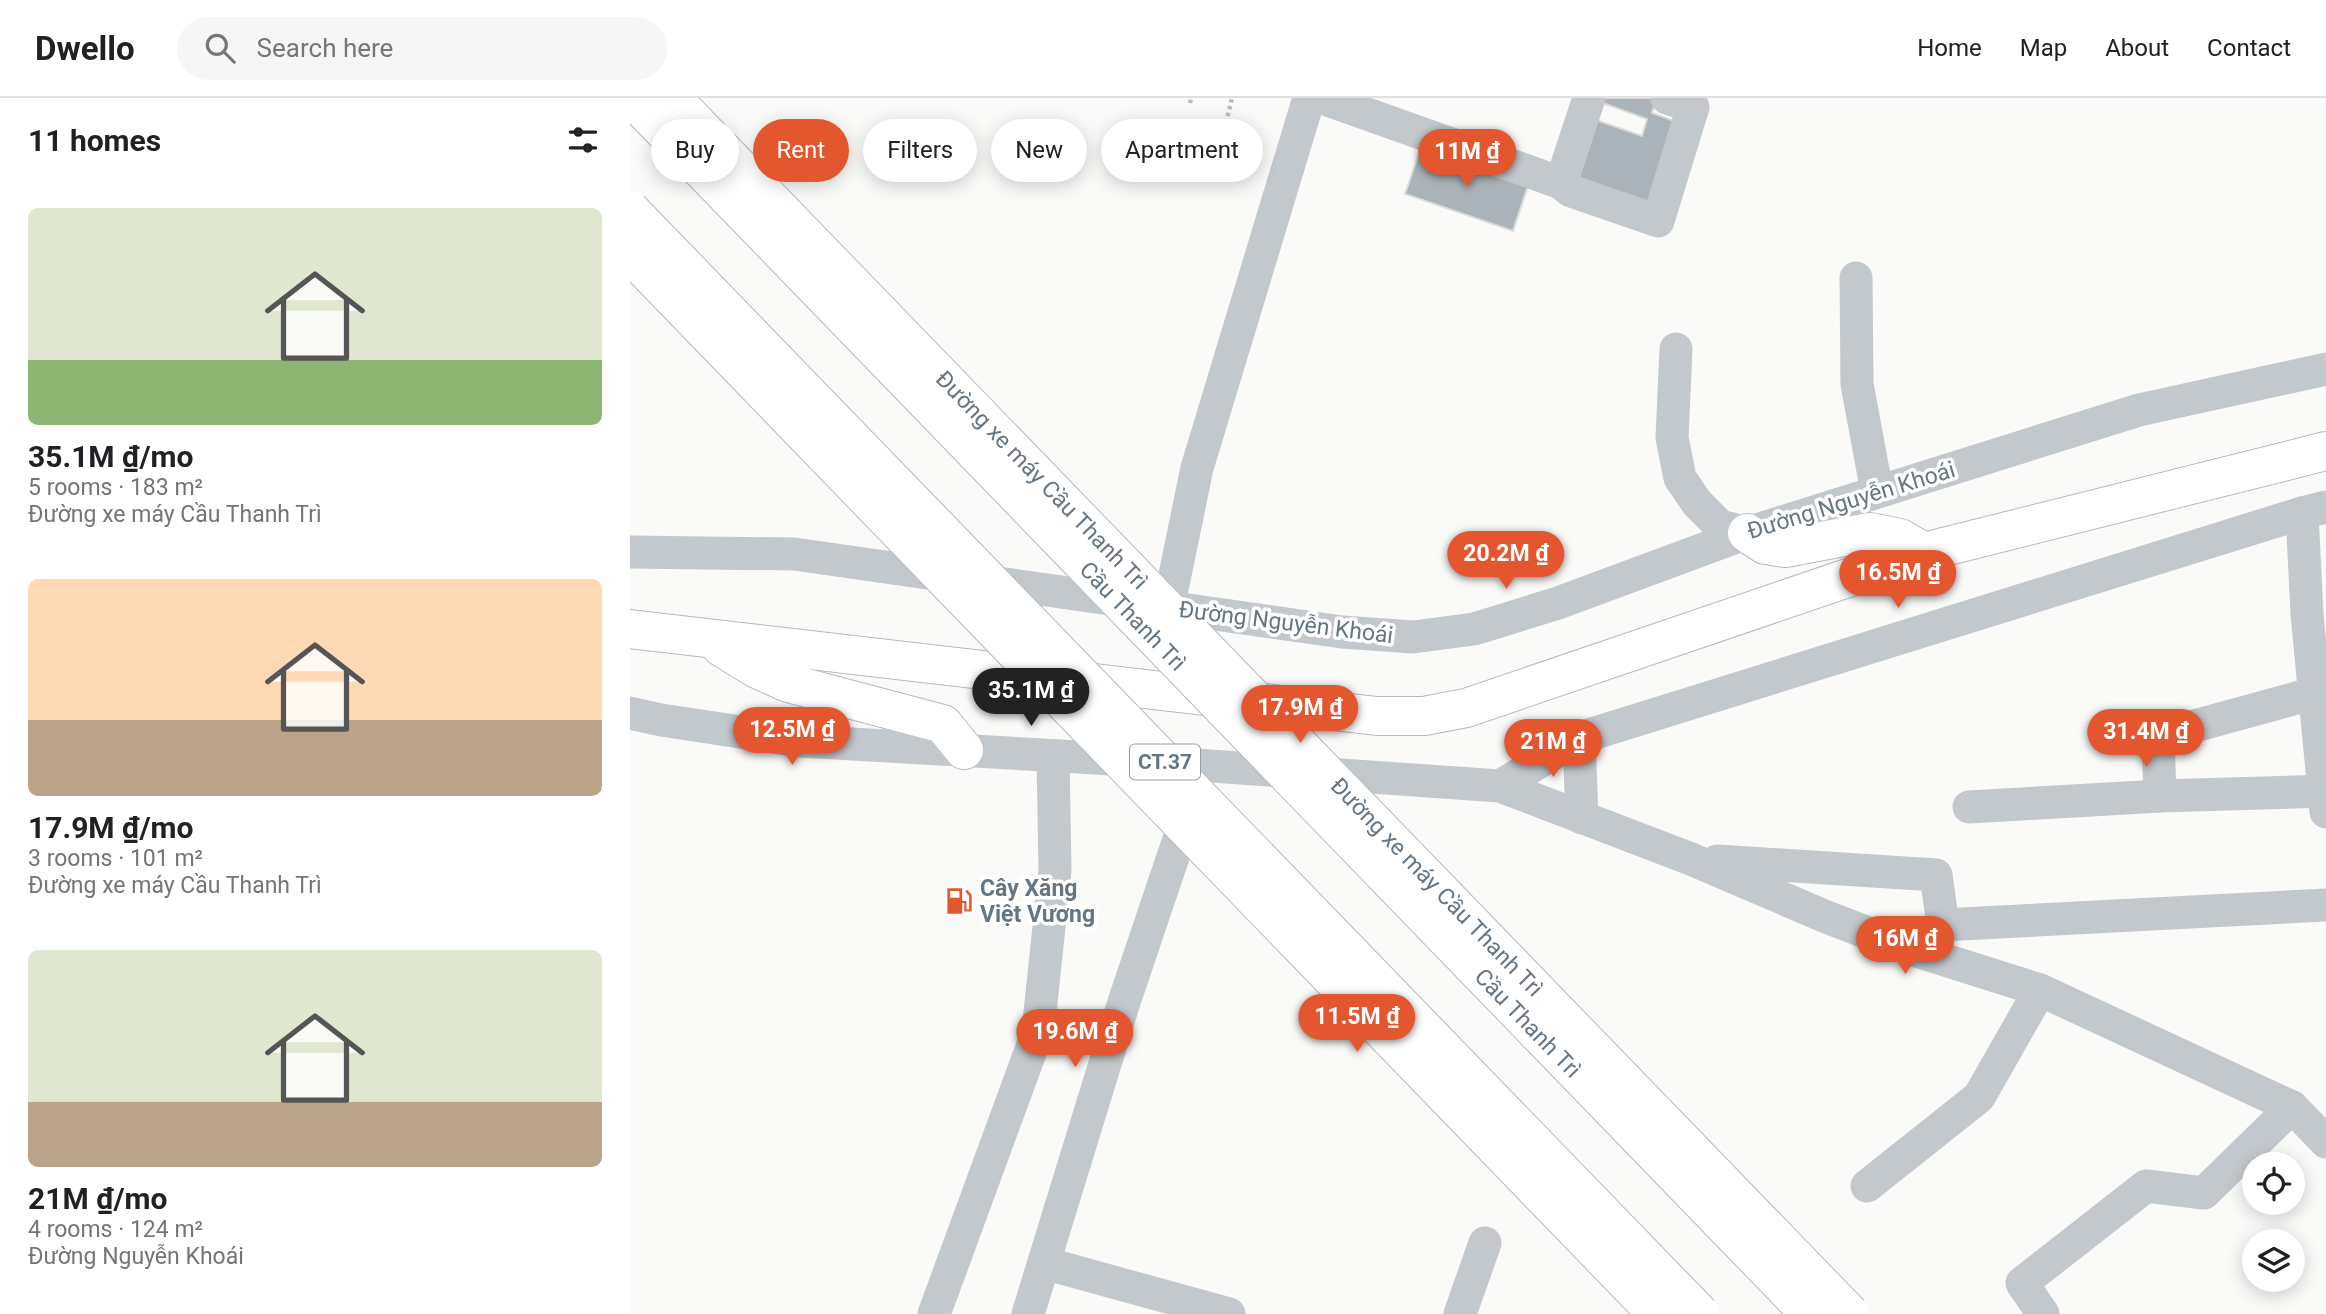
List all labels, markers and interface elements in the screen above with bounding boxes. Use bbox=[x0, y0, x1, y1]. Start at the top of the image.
search box bbox=[177, 17, 667, 80]
text: Dwello bbox=[35, 29, 135, 68]
icon: search bbox=[201, 29, 239, 67]
text: Search here bbox=[257, 33, 393, 63]
text: Home bbox=[1917, 34, 1982, 62]
text: Map bbox=[2020, 34, 2067, 62]
text: About bbox=[2105, 34, 2169, 62]
text: Contact bbox=[2207, 34, 2291, 62]
chip: Buy bbox=[651, 119, 739, 182]
chip: Rent bbox=[753, 119, 849, 182]
chip: Filters bbox=[863, 119, 977, 182]
chip: New bbox=[991, 119, 1087, 182]
chip: Apartment bbox=[1101, 119, 1263, 182]
icon: filters bbox=[564, 121, 602, 159]
text: 11 homes bbox=[28, 123, 161, 158]
pin: 11M ₫ bbox=[1418, 130, 1516, 189]
text: 11M ₫ bbox=[1434, 138, 1500, 165]
icon: home bbox=[252, 253, 378, 379]
street label: Đường xe máy Cầu Thanh Trì bbox=[930, 365, 1153, 595]
text: 35.1M ₫/mo bbox=[28, 439, 193, 474]
street label: Đường Nguyễn Khoái bbox=[1744, 456, 1958, 545]
text: 5 rooms · 183 m² bbox=[28, 474, 203, 501]
text: Đường xe máy Cầu Thanh Trì bbox=[28, 501, 322, 528]
pin: 20.2M ₫ bbox=[1441, 532, 1571, 591]
text: 20.2M ₫ bbox=[1463, 540, 1549, 567]
pin: 16.5M ₫ bbox=[1833, 550, 1963, 610]
street label: Cầu Thanh Trì bbox=[1074, 556, 1191, 677]
text: 16.5M ₫ bbox=[1855, 559, 1941, 586]
street label: Đường Nguyễn Khoái bbox=[1177, 596, 1395, 649]
icon: home bbox=[252, 624, 378, 750]
pin: 35.1M ₫ bbox=[966, 668, 1096, 728]
text: 35.1M ₫ bbox=[988, 677, 1074, 704]
pin: 17.9M ₫ bbox=[1235, 686, 1365, 745]
text: 17.9M ₫ bbox=[1257, 694, 1343, 721]
pin: 12.5M ₫ bbox=[727, 708, 857, 767]
pin: 31.4M ₫ bbox=[2081, 710, 2211, 769]
text: 12.5M ₫ bbox=[749, 716, 835, 743]
text: 31.4M ₫ bbox=[2103, 718, 2189, 745]
pin: 21M ₫ bbox=[1504, 720, 1602, 779]
text: 21M ₫ bbox=[1520, 728, 1586, 755]
road number: CT.37 bbox=[1130, 744, 1200, 780]
street label: Đường xe máy Cầu Thanh Trì bbox=[1325, 772, 1548, 1002]
text: 17.9M ₫/mo bbox=[28, 810, 193, 845]
text: 3 rooms · 101 m² bbox=[28, 845, 203, 872]
text: Đường xe máy Cầu Thanh Trì bbox=[28, 872, 322, 899]
place label: Cây Xăng Việt Vương bbox=[980, 875, 1095, 928]
fuel station icon: Cây Xăng Việt Vương bbox=[944, 886, 974, 916]
pin: 16M ₫ bbox=[1856, 916, 1954, 976]
text: 16M ₫ bbox=[1872, 925, 1938, 952]
street label: Cầu Thanh Trì bbox=[1469, 963, 1586, 1084]
icon: home bbox=[252, 995, 378, 1121]
pin: 11.5M ₫ bbox=[1292, 995, 1422, 1054]
text: 11.5M ₫ bbox=[1314, 1003, 1400, 1030]
pin: 19.6M ₫ bbox=[1010, 1010, 1140, 1069]
text: 19.6M ₫ bbox=[1032, 1018, 1118, 1045]
map controls bbox=[2242, 1152, 2305, 1292]
button: locate bbox=[2242, 1152, 2305, 1215]
text: 21M ₫/mo bbox=[28, 1181, 168, 1216]
text: 4 rooms · 124 m² bbox=[28, 1216, 203, 1243]
button: layers bbox=[2242, 1229, 2305, 1292]
text: Đường Nguyễn Khoái bbox=[28, 1243, 244, 1270]

